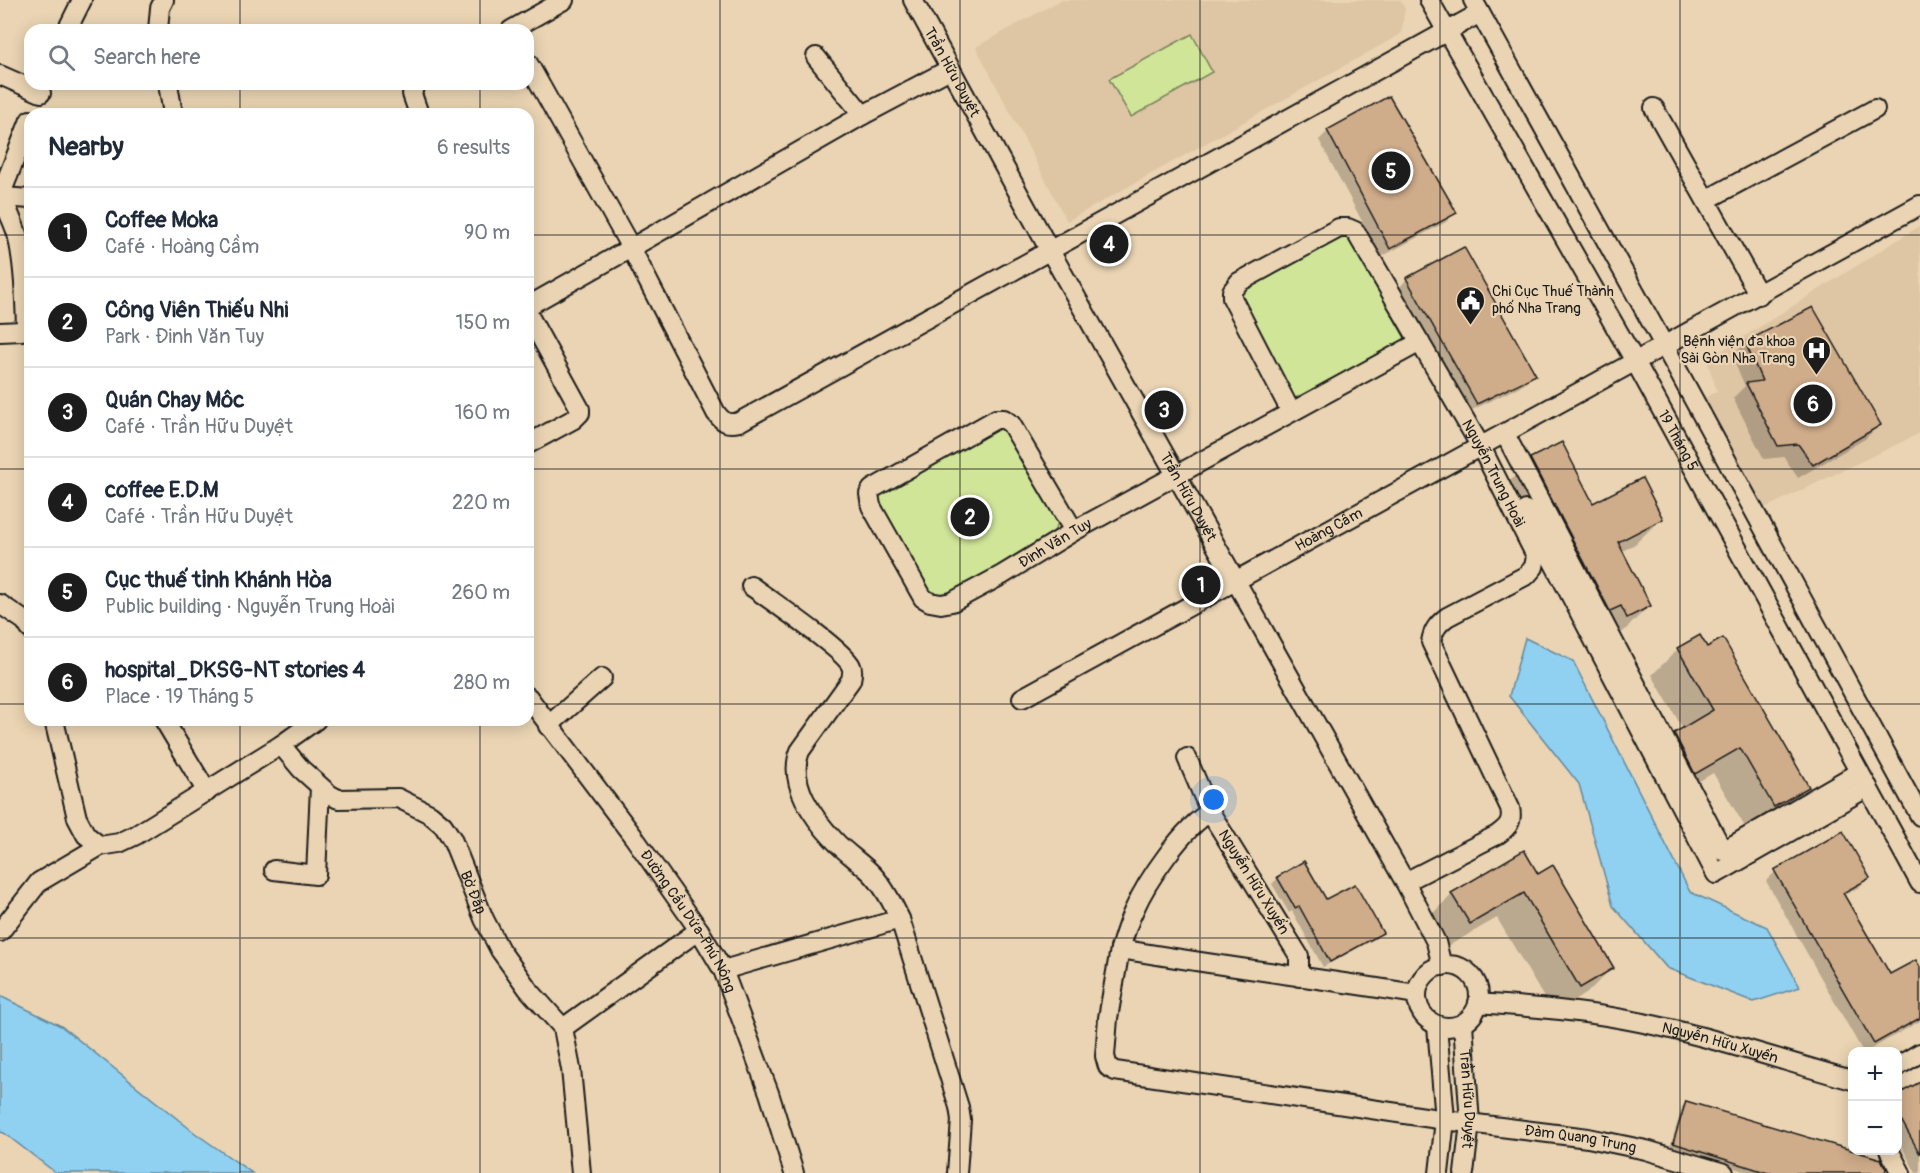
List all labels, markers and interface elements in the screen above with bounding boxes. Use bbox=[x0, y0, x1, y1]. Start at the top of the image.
search box bbox=[24, 24, 534, 90]
street label: Trần Hữu Duyệt bbox=[920, 24, 985, 121]
icon: search bbox=[45, 41, 78, 74]
text: Search here bbox=[93, 43, 200, 71]
text: Nearby bbox=[48, 131, 124, 163]
text: 6 results bbox=[437, 135, 510, 160]
pin: 5 bbox=[1372, 148, 1410, 194]
text: Coffee Moka bbox=[105, 206, 218, 234]
text: 1 bbox=[64, 220, 71, 245]
text: 90 m bbox=[464, 220, 510, 245]
pin: 4 bbox=[1090, 222, 1128, 266]
text: Café · Hoàng Cầm bbox=[105, 234, 259, 259]
place label: Chi Cục Thuế Thành phố Nha Trang bbox=[1492, 282, 1614, 318]
public building icon: Chi Cục Thuế Thành phố Nha Trang bbox=[1455, 284, 1487, 326]
text: Công Viên Thiếu Nhi bbox=[105, 296, 288, 324]
text: 2 bbox=[62, 310, 73, 335]
text: 150 m bbox=[456, 310, 510, 335]
text: Park · Đinh Văn Tuy bbox=[105, 324, 264, 349]
place label: Bệnh viện đa khoa Sài Gòn Nha Trang bbox=[1680, 332, 1795, 368]
hospital icon: Bệnh viện đa khoa Sài Gòn Nha Trang bbox=[1800, 334, 1832, 376]
pin: 6 bbox=[1794, 382, 1832, 426]
text: Quán Chay Môc bbox=[105, 386, 244, 414]
pin: 3 bbox=[1144, 388, 1184, 432]
text: 3 bbox=[62, 400, 73, 425]
text: 160 m bbox=[455, 400, 510, 425]
street label: 19 Tháng 5 bbox=[1653, 407, 1702, 474]
text: Café · Trần Hữu Duyệt bbox=[105, 414, 293, 439]
street label: Nguyễn Trung Hoài bbox=[1457, 416, 1529, 531]
street label: Trần Hữu Duyệt bbox=[1155, 449, 1221, 546]
text: coffee E.D.M bbox=[105, 476, 219, 504]
text: 4 bbox=[62, 490, 73, 515]
text: 220 m bbox=[452, 490, 510, 515]
pin: 2 bbox=[950, 494, 990, 540]
text: Café · Trần Hữu Duyệt bbox=[105, 504, 293, 529]
street label: Hoàng Cầm bbox=[1292, 504, 1366, 556]
street label: Đinh Văn Tuy bbox=[1015, 514, 1095, 573]
pin: 1 bbox=[1182, 562, 1220, 608]
text: Cục thuế tỉnh Khánh Hòa bbox=[105, 566, 332, 594]
text: 5 bbox=[62, 580, 73, 605]
text: 260 m bbox=[451, 580, 510, 605]
text: Public building · Nguyễn Trung Hoài bbox=[105, 594, 395, 619]
text: hospital_DKSG-NT stories 4 bbox=[105, 656, 365, 684]
text: 6 bbox=[62, 670, 73, 695]
text: 280 m bbox=[453, 670, 510, 695]
text: Place · 19 Tháng 5 bbox=[105, 684, 254, 709]
your location bbox=[1199, 785, 1228, 814]
street label: Nguyễn Hữu Xuyến bbox=[1214, 826, 1293, 938]
street label: Đường Cầu Dứa-Phú Nông bbox=[636, 846, 740, 995]
street label: Bờ Đắp bbox=[456, 868, 490, 917]
street label: Nguyễn Hữu Xuyến bbox=[1660, 1018, 1781, 1068]
map controls bbox=[1848, 1047, 1902, 1155]
button: + bbox=[1848, 1047, 1902, 1101]
street label: Trần Hữu Duyệt bbox=[1455, 1049, 1479, 1150]
button: − bbox=[1848, 1101, 1902, 1155]
street label: Đàm Quang Trung bbox=[1523, 1121, 1638, 1158]

